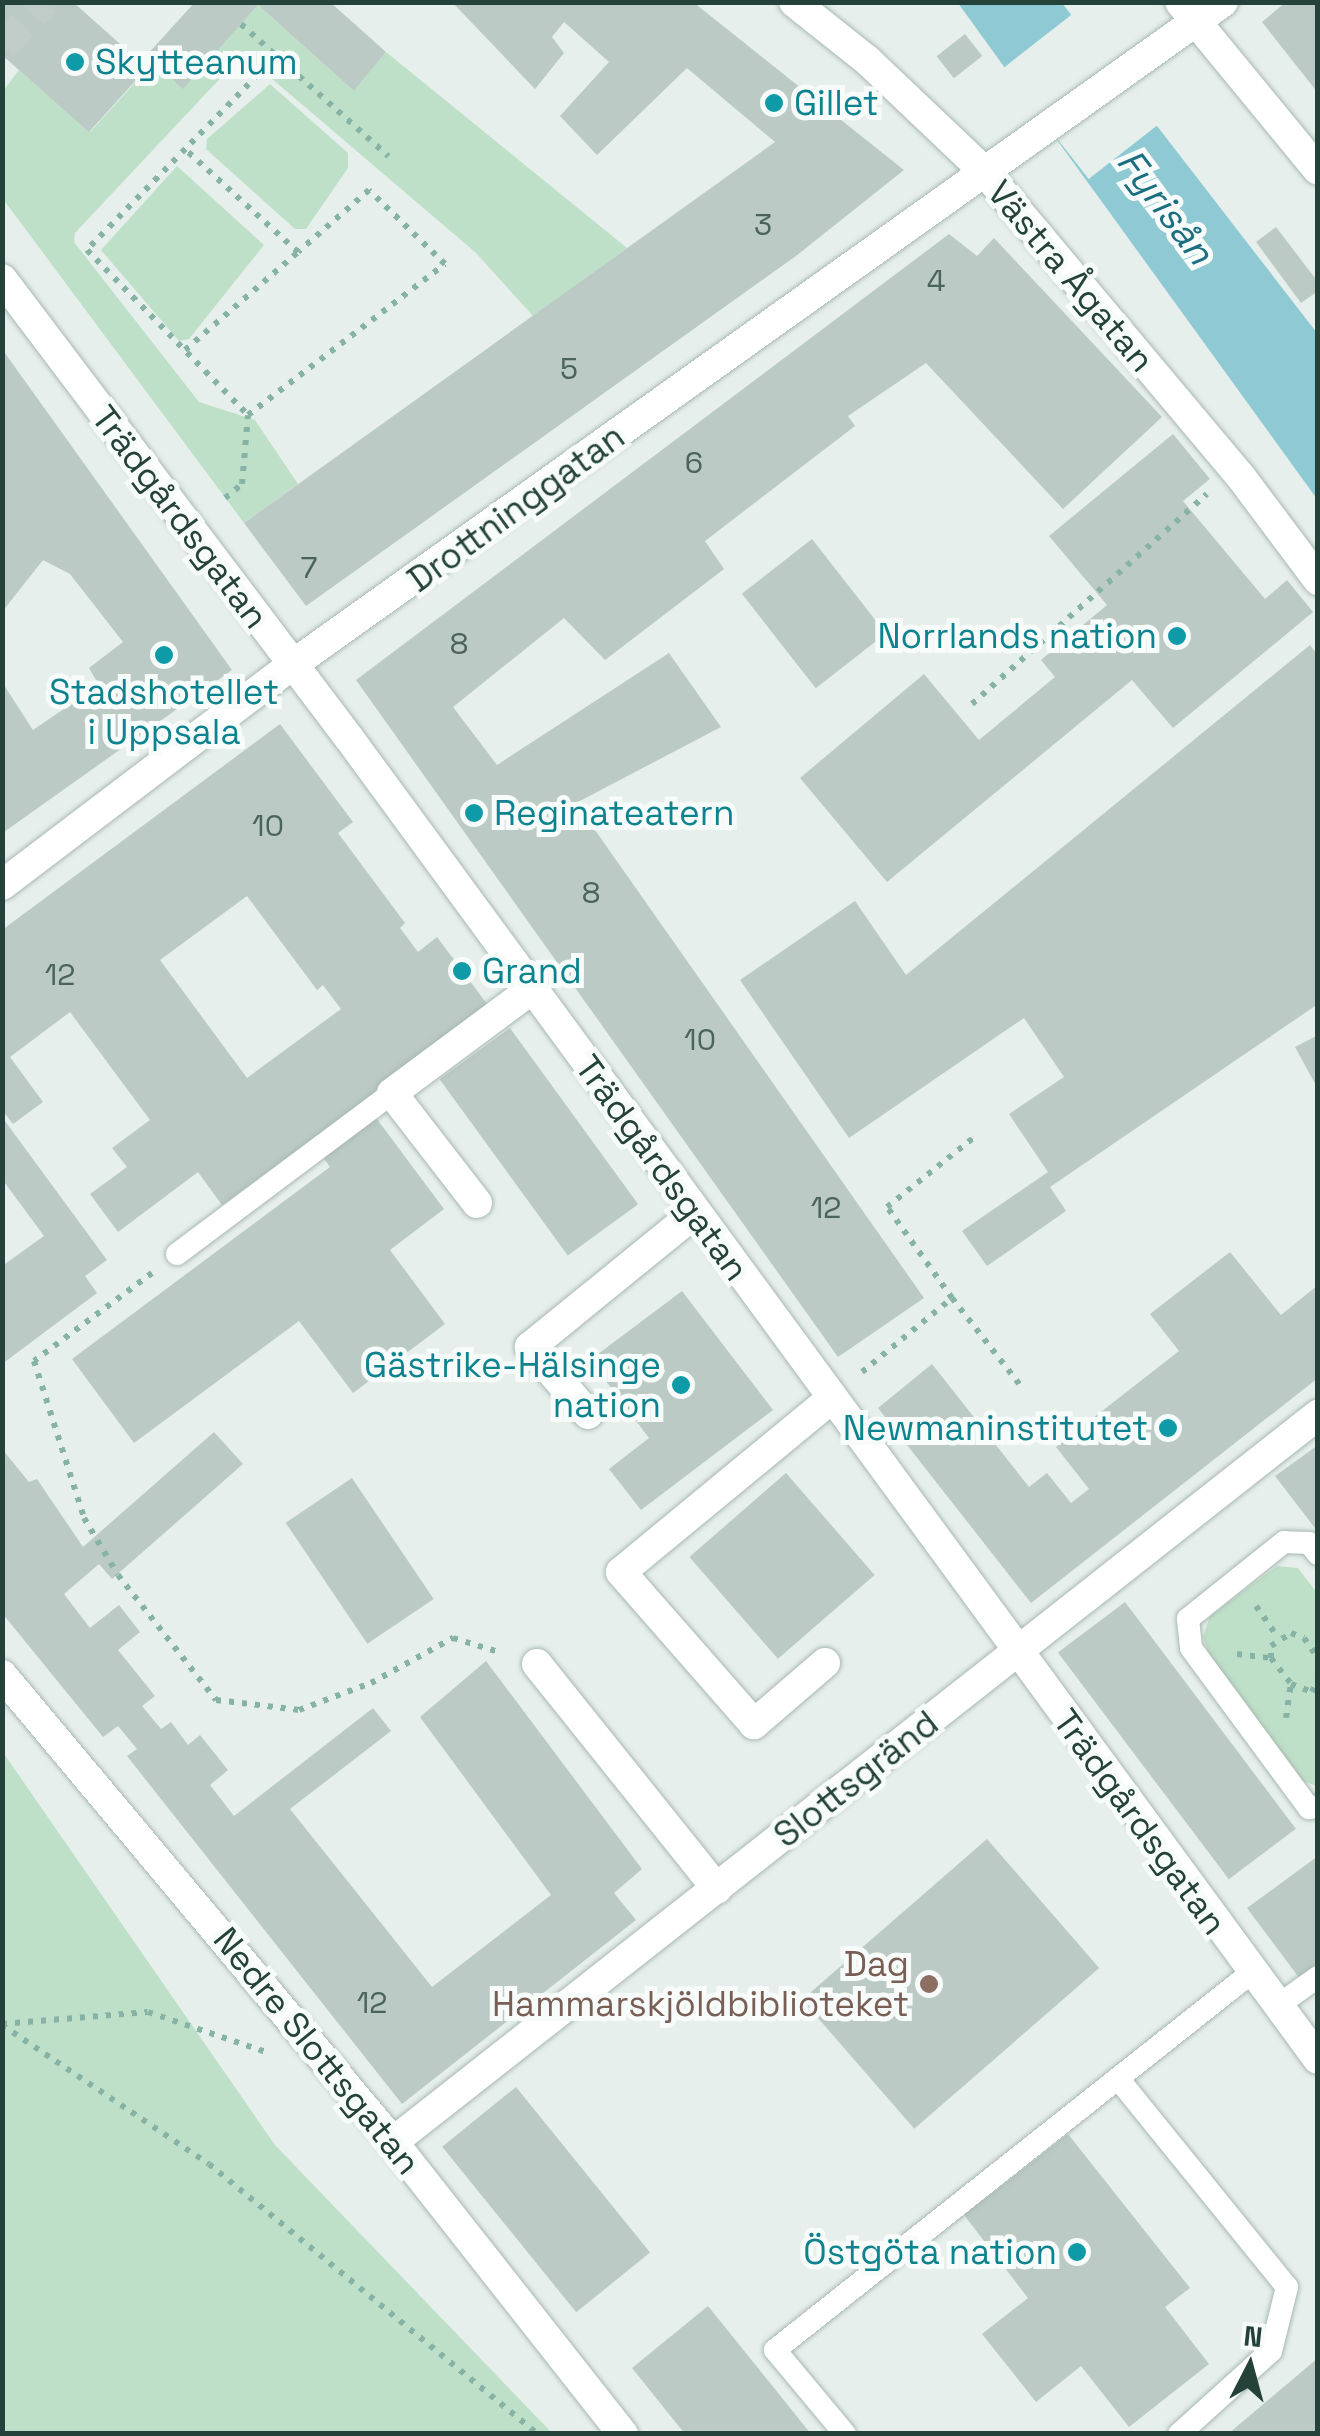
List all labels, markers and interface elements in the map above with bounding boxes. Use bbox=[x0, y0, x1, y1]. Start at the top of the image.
place label: Skytteanum bbox=[95, 41, 298, 83]
marker: Skytteanum bbox=[64, 51, 86, 73]
place label: Gillet bbox=[794, 82, 879, 124]
marker: Gillet bbox=[763, 92, 785, 114]
water label: Fyrisån bbox=[1107, 140, 1223, 274]
street label: Västra Ågatan bbox=[979, 172, 1163, 380]
house number: 3 bbox=[754, 207, 772, 243]
house number: 4 bbox=[927, 263, 945, 299]
house number: 5 bbox=[560, 351, 578, 387]
street label: Trädgårdsgatan bbox=[83, 397, 277, 637]
street label: Drottninggatan bbox=[399, 415, 633, 601]
house number: 6 bbox=[685, 445, 703, 481]
house number: 7 bbox=[301, 550, 317, 586]
place label: Norrlands nation bbox=[877, 615, 1157, 657]
marker: Norrlands nation bbox=[1166, 625, 1188, 647]
house number: 8 bbox=[450, 626, 468, 662]
marker: Stadshotellet i Uppsala bbox=[153, 644, 175, 666]
place label: Stadshotellet i Uppsala bbox=[49, 671, 279, 753]
place label: Reginateatern bbox=[494, 792, 734, 834]
marker: Reginateatern bbox=[463, 802, 485, 824]
house number: 10 bbox=[252, 808, 284, 844]
house number: 8 bbox=[582, 875, 600, 911]
place label: Grand bbox=[482, 950, 582, 992]
house number: 12 bbox=[45, 957, 75, 993]
marker: Grand bbox=[451, 960, 473, 982]
house number: 10 bbox=[684, 1022, 716, 1058]
street label: Trädgårdsgatan bbox=[566, 1047, 758, 1289]
house number: 12 bbox=[811, 1190, 841, 1226]
place label: Gästrike-Hälsinge nation bbox=[364, 1344, 661, 1426]
marker: Gästrike-Hälsinge nation bbox=[670, 1374, 692, 1396]
place label: Newmaninstitutet bbox=[843, 1407, 1148, 1449]
marker: Newmaninstitutet bbox=[1157, 1417, 1179, 1439]
street label: Trädgårdsgatan bbox=[1044, 1701, 1236, 1943]
street label: Slottsgränd bbox=[766, 1702, 946, 1856]
street label: Nedre Slottsgatan bbox=[205, 1919, 429, 2183]
place label: Dag Hammarskjöldbiblioteket bbox=[492, 1943, 909, 2025]
marker: Dag Hammarskjöldbiblioteket bbox=[918, 1973, 940, 1995]
house number: 12 bbox=[357, 1985, 387, 2021]
place label: Östgöta nation bbox=[803, 2231, 1057, 2273]
marker: Östgöta nation bbox=[1066, 2241, 1088, 2263]
north arrow bbox=[1200, 2316, 1300, 2416]
text: N bbox=[1242, 2317, 1264, 2355]

